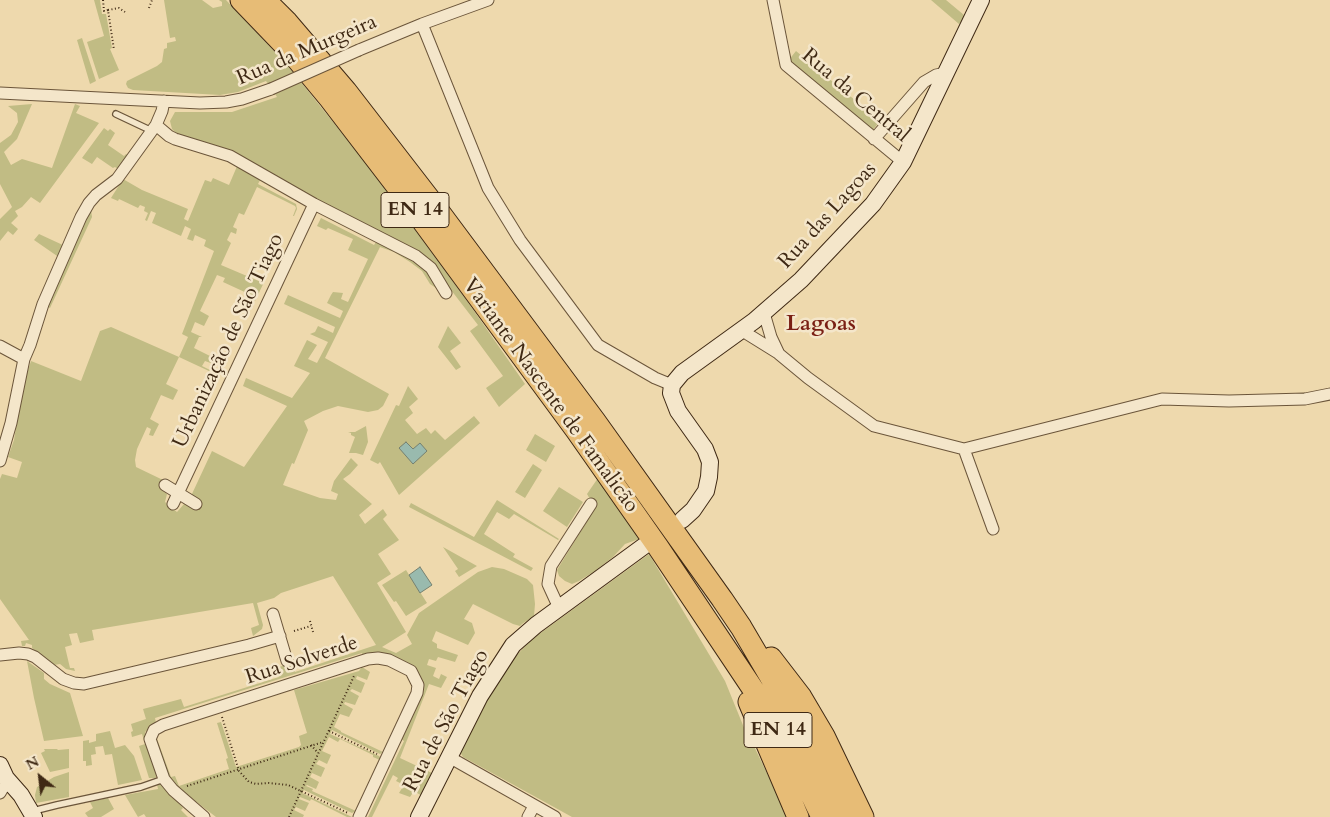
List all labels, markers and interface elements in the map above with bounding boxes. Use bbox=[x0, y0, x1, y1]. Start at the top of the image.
street label: Rua da Murgeira bbox=[233, 10, 381, 92]
street label: Rua da Central bbox=[796, 44, 914, 148]
street label: Rua das Lagoas bbox=[774, 158, 882, 274]
road number: EN 14 bbox=[381, 192, 449, 228]
street label: Urbanização de São Tiago bbox=[168, 230, 290, 452]
street label: Variante Nascente de Famalicão bbox=[457, 274, 643, 518]
district label: Lagoas bbox=[786, 312, 856, 338]
street label: Rua Solverde bbox=[243, 631, 361, 691]
street label: Rua de São Tiago bbox=[399, 646, 495, 796]
road number: EN 14 bbox=[744, 712, 812, 748]
north arrow bbox=[15, 752, 65, 802]
text: N bbox=[23, 752, 42, 775]

